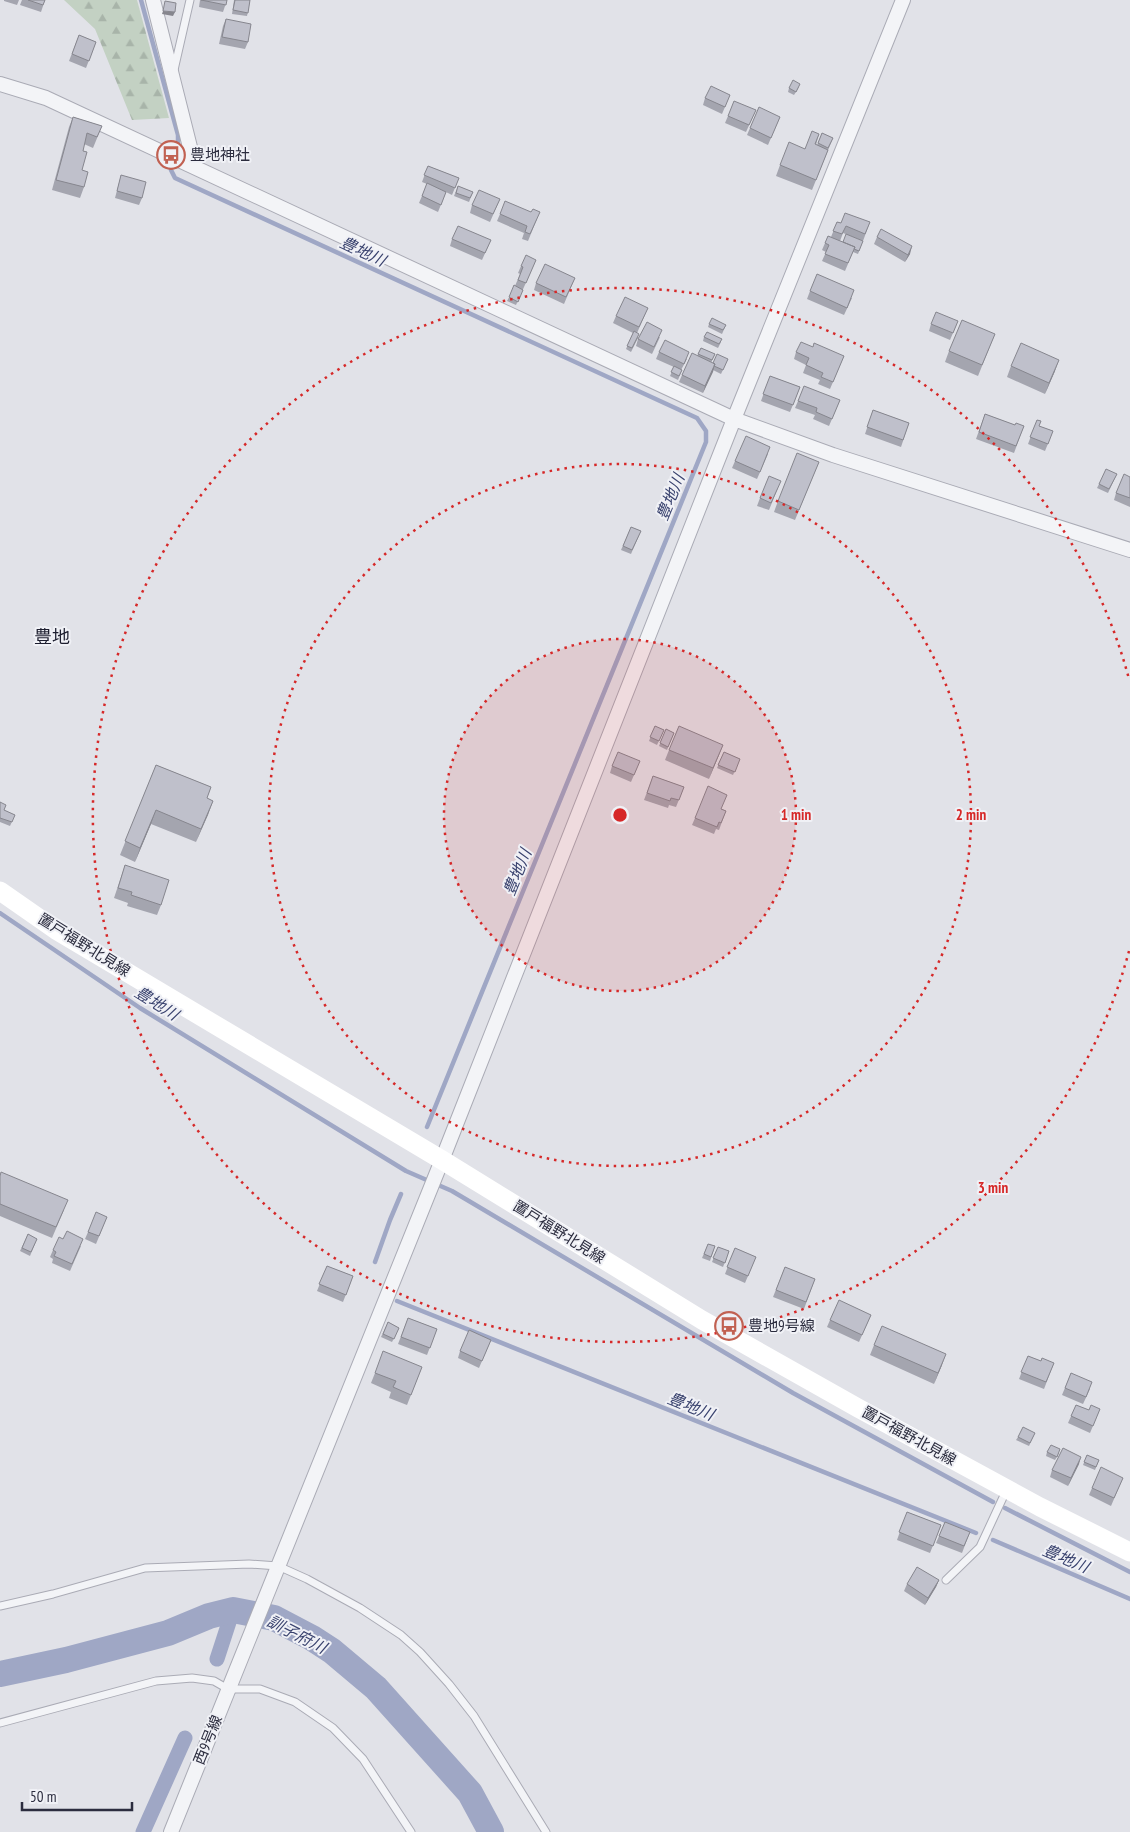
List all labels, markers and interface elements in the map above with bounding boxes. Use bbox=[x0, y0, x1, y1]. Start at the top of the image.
bus stop icon: 豊地神社 bbox=[156, 140, 186, 170]
place label: 豊地神社 bbox=[190, 145, 250, 164]
water label: 豊地川 bbox=[337, 232, 391, 271]
water label: 豊地川 bbox=[652, 469, 689, 523]
district label: 豊地 bbox=[34, 625, 70, 648]
text: 1 min bbox=[781, 805, 811, 824]
text: 2 min bbox=[956, 805, 986, 824]
centre of rings bbox=[611, 806, 629, 824]
water label: 豊地川 bbox=[499, 844, 536, 898]
street label: 置戸福野北見線 bbox=[35, 909, 134, 980]
water label: 豊地川 bbox=[131, 982, 184, 1025]
text: 3 min bbox=[978, 1178, 1008, 1197]
street label: 置戸福野北見線 bbox=[510, 1196, 609, 1267]
bus stop icon: 豊地9号線 bbox=[714, 1311, 744, 1341]
place label: 豊地9号線 bbox=[748, 1316, 815, 1335]
water label: 豊地川 bbox=[665, 1388, 719, 1425]
street label: 置戸福野北見線 bbox=[859, 1402, 960, 1469]
water label: 豊地川 bbox=[1040, 1539, 1094, 1577]
water label: 訓子府川 bbox=[264, 1611, 332, 1658]
street label: 西9号線 bbox=[189, 1712, 226, 1767]
scale bar bbox=[22, 1780, 132, 1812]
text: 50 m bbox=[30, 1787, 56, 1806]

